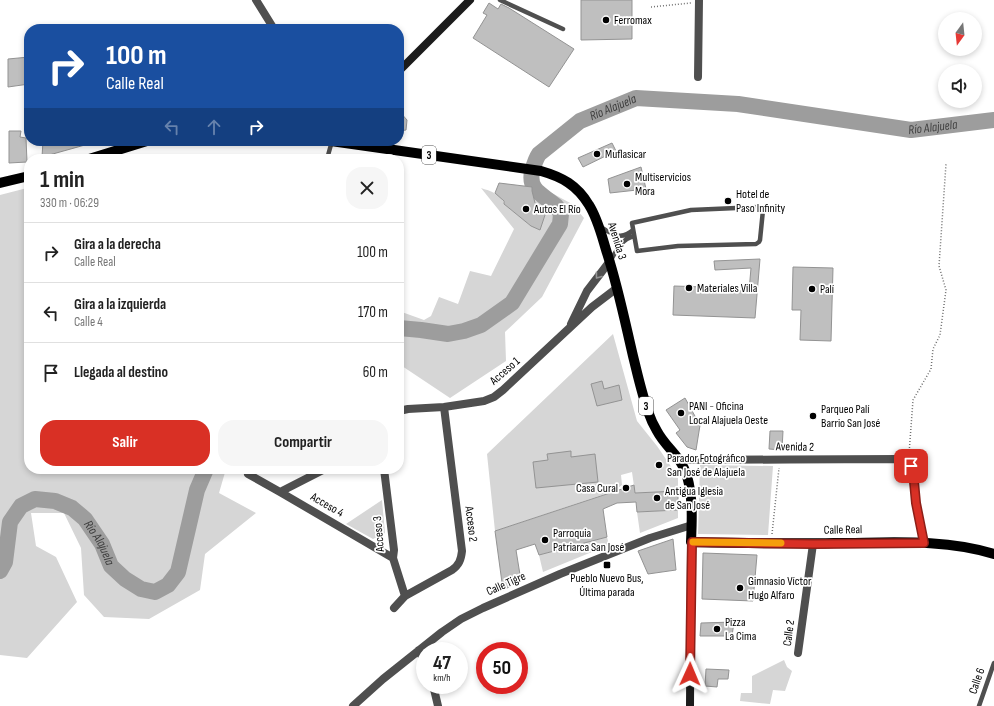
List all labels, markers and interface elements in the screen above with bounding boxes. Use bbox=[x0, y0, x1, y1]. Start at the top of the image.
north arrow bbox=[938, 12, 982, 56]
map controls bbox=[938, 12, 982, 108]
place label: Ferromax bbox=[614, 13, 652, 28]
marker: Ferromax bbox=[601, 15, 611, 25]
text: 100 m bbox=[106, 39, 167, 72]
icon: right bbox=[40, 40, 92, 92]
button: sound bbox=[938, 64, 982, 108]
text: Calle Real bbox=[106, 73, 164, 94]
water label: Río Alajuela bbox=[587, 90, 639, 124]
icon: left bbox=[161, 116, 183, 138]
icon: ahead bbox=[203, 116, 225, 138]
icon: right bbox=[245, 116, 267, 138]
water label: Río Alajuela bbox=[907, 116, 959, 138]
road number: 3 bbox=[422, 146, 436, 164]
place label: Muflasicar bbox=[605, 147, 647, 162]
marker: Muflasicar bbox=[592, 149, 602, 159]
text: 1 min bbox=[40, 165, 85, 194]
button: close bbox=[346, 167, 388, 209]
place label: Multiservicios Mora bbox=[635, 170, 691, 199]
marker: Multiservicios Mora bbox=[622, 179, 632, 189]
place label: Hotel de Paso Infinity bbox=[736, 187, 786, 216]
text: 330 m · 06:29 bbox=[40, 195, 99, 211]
marker: Hotel de Paso Infinity bbox=[723, 196, 733, 206]
place label: Autos El Río bbox=[533, 202, 581, 217]
marker: Autos El Río bbox=[521, 204, 531, 214]
street label: Avenida 3 bbox=[604, 220, 630, 262]
text: Gira a la derecha bbox=[74, 235, 161, 254]
icon: right bbox=[40, 242, 62, 264]
text: 100 m bbox=[357, 243, 388, 262]
text: Calle Real bbox=[74, 254, 116, 270]
one-way arrow bbox=[596, 271, 603, 278]
place label: Materiales Villa bbox=[697, 281, 758, 296]
place label: Palí bbox=[820, 282, 835, 297]
marker: Materiales Villa bbox=[684, 283, 694, 293]
marker: Palí bbox=[807, 284, 817, 294]
text: Gira a la izquierda bbox=[74, 295, 166, 314]
icon: left bbox=[40, 302, 62, 324]
text: 170 m bbox=[358, 303, 388, 322]
text: Calle 4 bbox=[74, 314, 103, 330]
street label: Acceso 1 bbox=[486, 353, 524, 389]
icon: arrive bbox=[40, 362, 62, 384]
text: Llegada al destino bbox=[74, 363, 168, 382]
text: 60 m bbox=[363, 363, 388, 382]
road number: 3 bbox=[639, 397, 653, 415]
place label: PANI - Oficina Local Alajuela Oeste bbox=[689, 399, 768, 428]
place label: Parqueo Palí Barrio San José bbox=[821, 402, 881, 431]
marker: PANI - Oficina Local Alajuela Oeste bbox=[676, 408, 686, 418]
marker: Parqueo Palí Barrio San José bbox=[808, 411, 818, 421]
button: Salir bbox=[40, 420, 210, 466]
button: Compartir bbox=[218, 420, 388, 466]
street label: Avenida 2 bbox=[775, 439, 814, 455]
pin bbox=[894, 449, 928, 483]
place label: Parador Fotográfico San José de Alajuela bbox=[667, 451, 745, 480]
icon: arrive bbox=[900, 455, 922, 477]
marker: Parador Fotográfico San José de Alajuela bbox=[654, 460, 664, 470]
place label: Casa Cural bbox=[576, 481, 618, 496]
marker: Casa Cural bbox=[621, 483, 631, 493]
place label: Antigua Iglesia de San José bbox=[664, 484, 724, 513]
street label: Acceso 4 bbox=[307, 489, 346, 520]
marker: Antigua Iglesia de San José bbox=[652, 493, 662, 503]
street label: Acceso 2 bbox=[461, 504, 481, 543]
street label: Acceso 3 bbox=[370, 515, 388, 554]
water label: Río Alajuela bbox=[80, 517, 118, 568]
street label: Calle Real bbox=[824, 522, 862, 538]
place label: Parroquia Patriarca San José bbox=[553, 526, 624, 555]
marker: Parroquia Patriarca San José bbox=[540, 535, 550, 545]
marker: Pueblo Nuevo Bus, Última parada bbox=[602, 560, 612, 570]
street label: Calle Tigre bbox=[484, 569, 528, 599]
place label: Pueblo Nuevo Bus, Última parada bbox=[570, 571, 644, 600]
place label: Gimnasio Víctor Hugo Alfaro bbox=[748, 574, 812, 603]
marker: Gimnasio Víctor Hugo Alfaro bbox=[735, 583, 745, 593]
place label: Pizza La Cima bbox=[725, 615, 757, 644]
street label: Calle 2 bbox=[780, 619, 798, 647]
marker: Pizza La Cima bbox=[712, 624, 722, 634]
speed limit sign: 50 bbox=[476, 642, 528, 694]
text: 47 bbox=[433, 651, 451, 675]
position arrow bbox=[669, 653, 711, 695]
street label: Calle 6 bbox=[966, 666, 988, 696]
text: km/h bbox=[433, 672, 451, 684]

